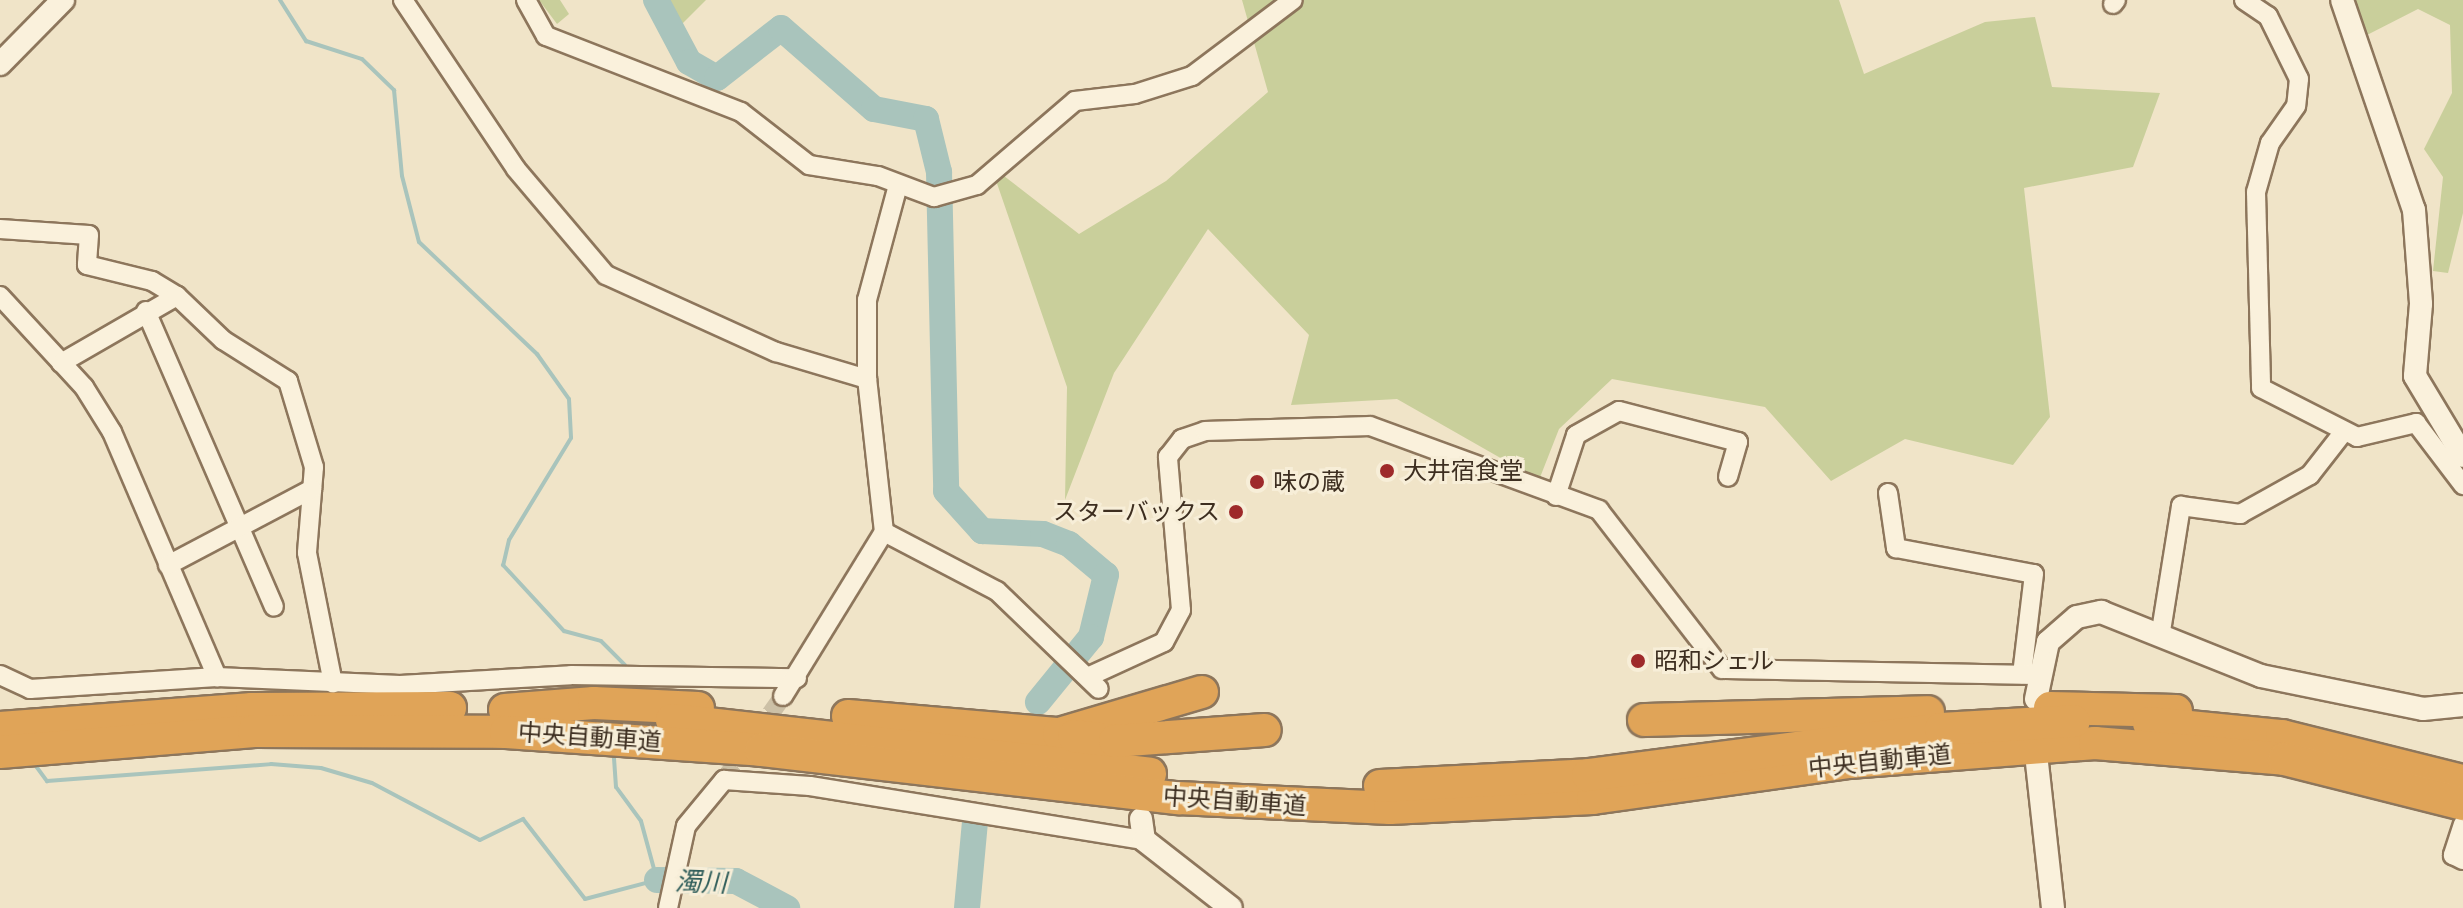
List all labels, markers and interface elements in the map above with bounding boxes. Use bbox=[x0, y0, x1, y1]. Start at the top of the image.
place label: 大井宿食堂 bbox=[1403, 457, 1523, 485]
marker: 大井宿食堂 bbox=[1378, 462, 1396, 480]
place label: 味の蔵 bbox=[1273, 468, 1345, 496]
marker: 味の蔵 bbox=[1248, 473, 1266, 491]
place label: スターバックス bbox=[1052, 498, 1220, 526]
marker: スターバックス bbox=[1227, 503, 1245, 521]
place label: 昭和シェル bbox=[1654, 647, 1774, 675]
marker: 昭和シェル bbox=[1629, 652, 1647, 670]
street label: 中央自動車道 bbox=[517, 718, 663, 756]
street label: 中央自動車道 bbox=[1807, 739, 1953, 783]
street label: 中央自動車道 bbox=[1162, 782, 1308, 820]
water label: 濁川 bbox=[674, 866, 728, 898]

